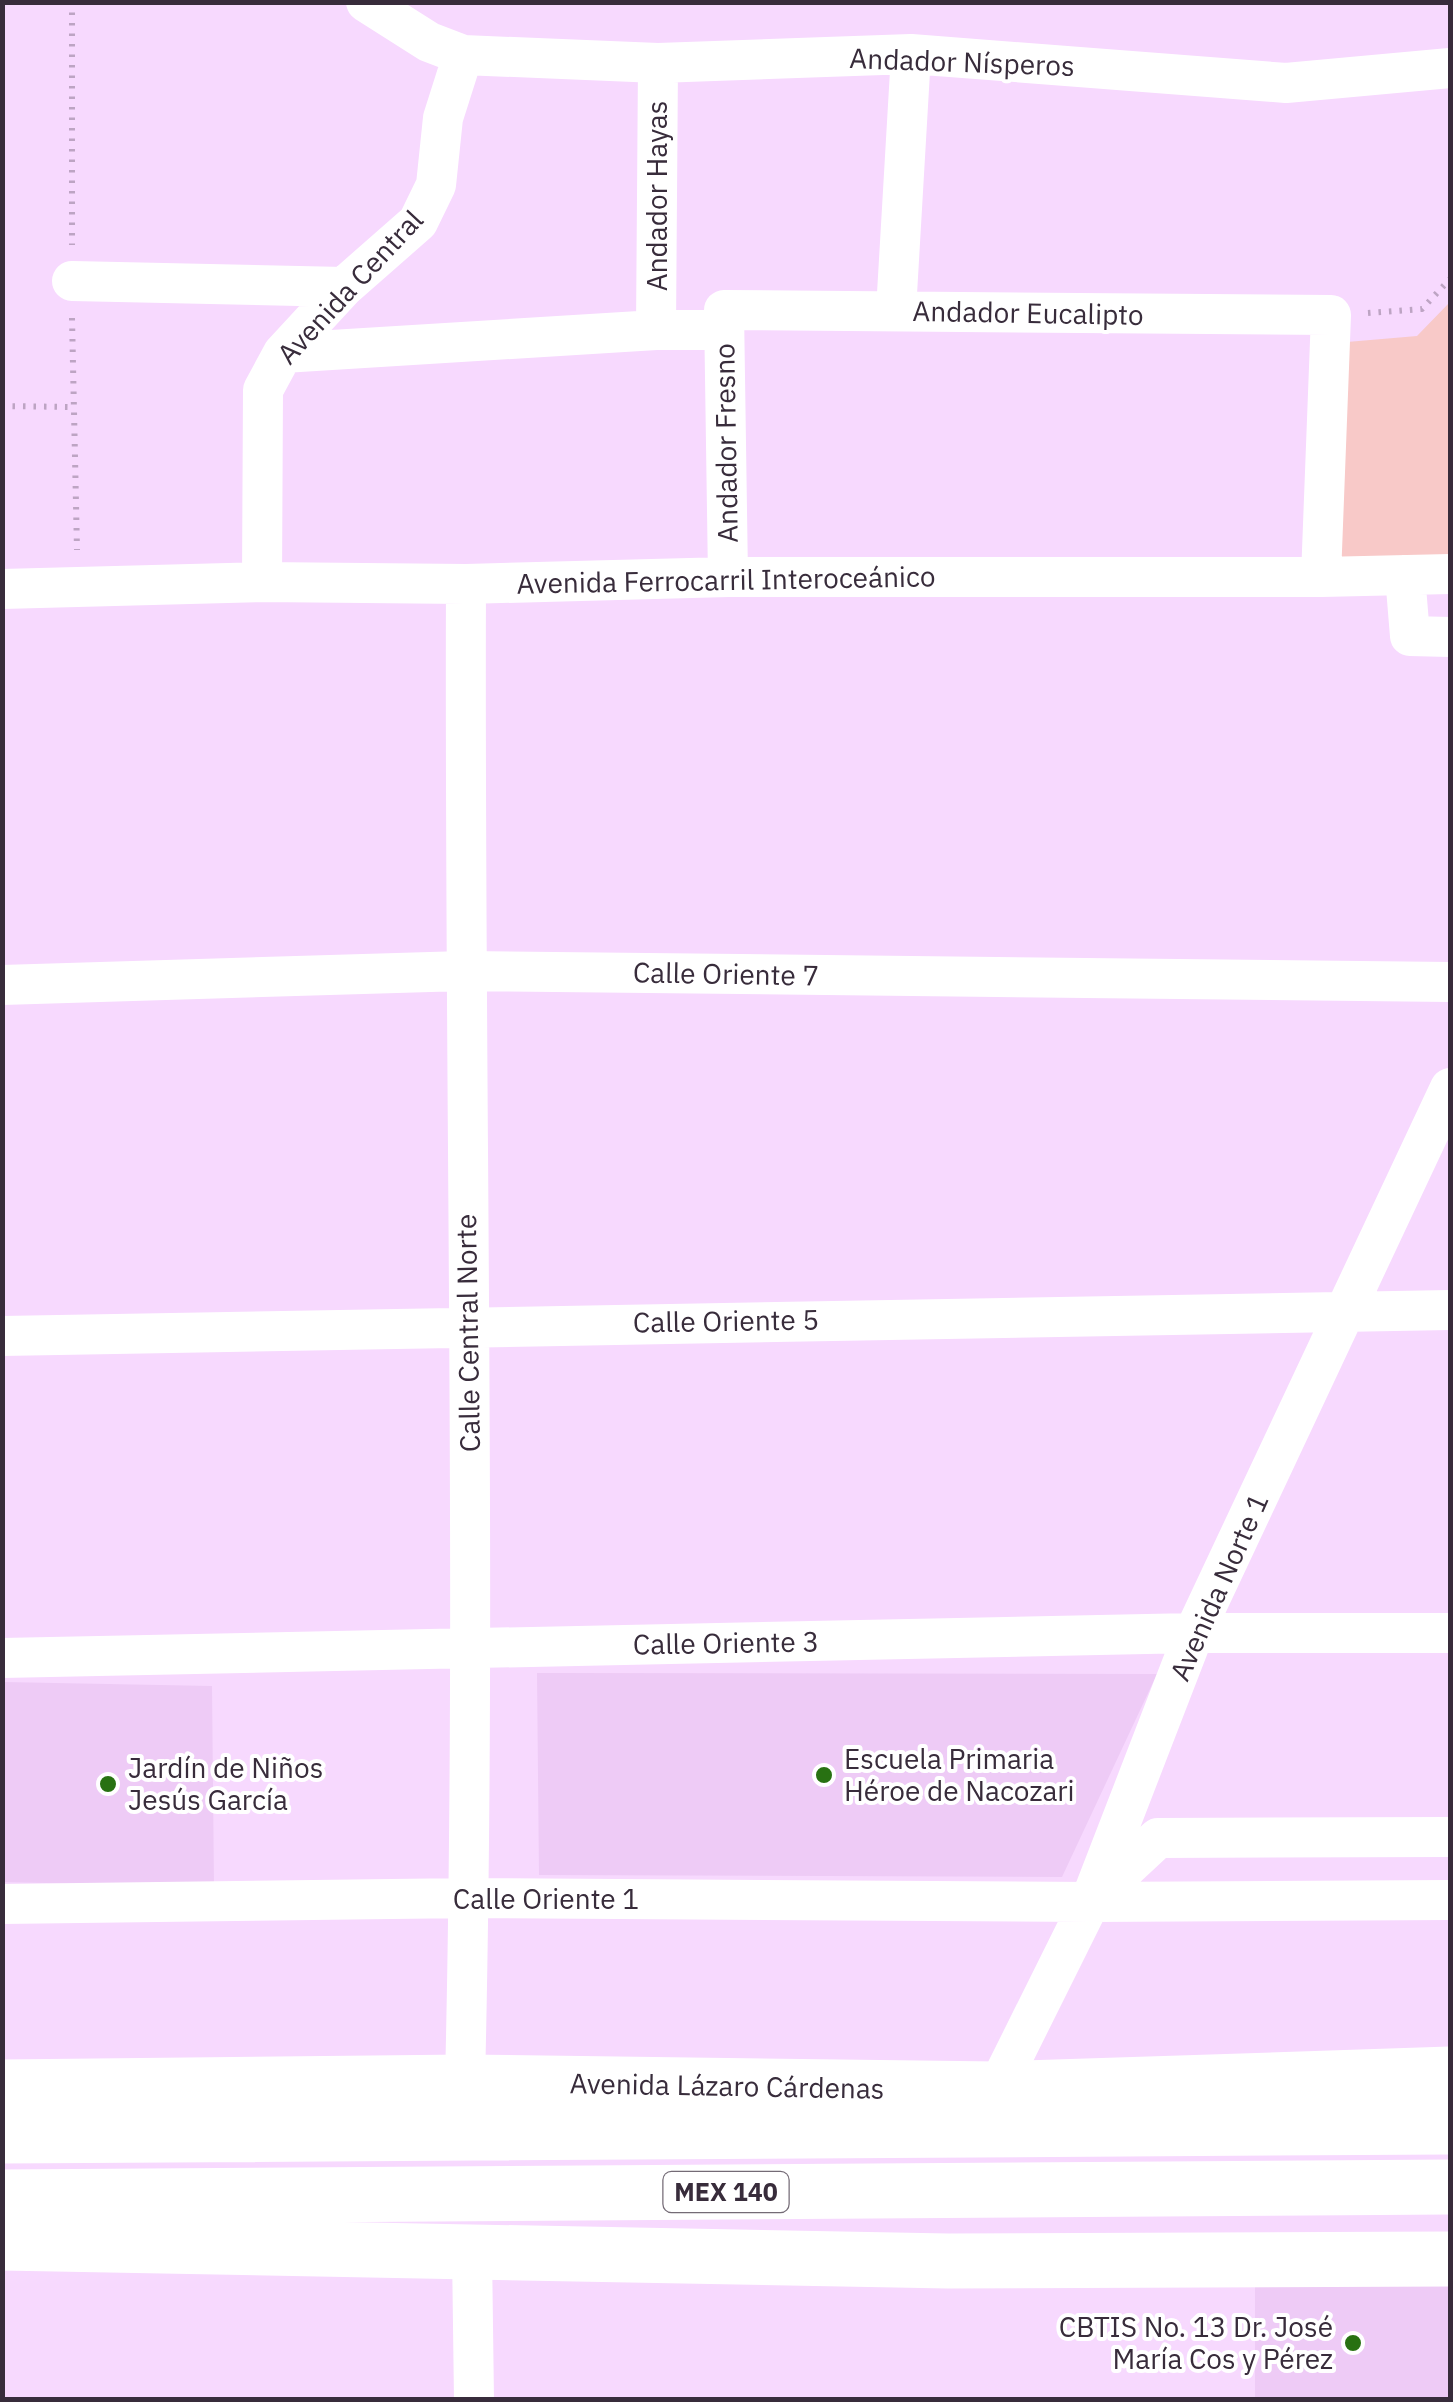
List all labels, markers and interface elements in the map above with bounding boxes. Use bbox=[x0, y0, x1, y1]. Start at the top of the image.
street label: Andador Nísperos bbox=[849, 39, 1075, 84]
street label: Andador Hayas bbox=[638, 101, 675, 291]
street label: Avenida Central bbox=[269, 202, 431, 372]
street label: Andador Eucalipto bbox=[912, 292, 1144, 333]
street label: Andador Fresno bbox=[705, 343, 746, 543]
street label: Avenida Ferrocarril Interoceánico bbox=[516, 557, 936, 602]
street label: Calle Oriente 7 bbox=[633, 953, 819, 994]
street label: Calle Central Norte bbox=[447, 1214, 488, 1452]
street label: Calle Oriente 5 bbox=[633, 1300, 819, 1341]
street label: Avenida Norte 1 bbox=[1161, 1487, 1276, 1686]
street label: Calle Oriente 3 bbox=[633, 1622, 819, 1663]
place label: Escuela Primaria Héroe de Nacozari bbox=[844, 1740, 1075, 1809]
place label: Jardín de Niños Jesús García bbox=[128, 1749, 323, 1818]
marker: Escuela Primaria Héroe de Nacozari bbox=[813, 1764, 835, 1786]
marker: Jardín de Niños Jesús García bbox=[97, 1773, 119, 1795]
street label: Calle Oriente 1 bbox=[453, 1880, 639, 1917]
street label: Avenida Lázaro Cárdenas bbox=[569, 2064, 885, 2107]
road number: MEX 140 bbox=[664, 2172, 788, 2212]
place label: CBTIS No. 13 Dr. José María Cos y Pérez bbox=[1059, 2308, 1333, 2377]
marker: CBTIS No. 13 Dr. José María Cos y Pérez bbox=[1342, 2332, 1364, 2354]

